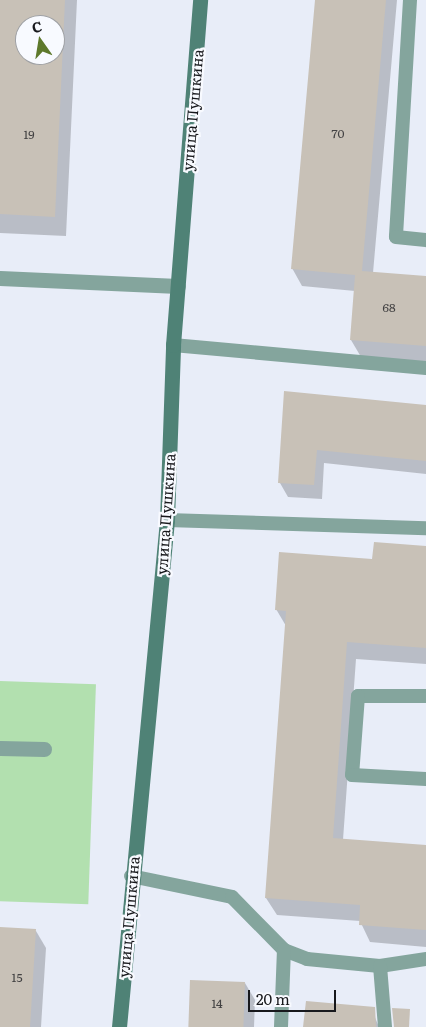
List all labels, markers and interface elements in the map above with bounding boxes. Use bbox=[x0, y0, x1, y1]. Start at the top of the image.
north arrow bbox=[15, 15, 65, 65]
text: С bbox=[30, 15, 44, 37]
street label: улица Пушкина bbox=[178, 48, 206, 172]
house number: 70 bbox=[331, 127, 345, 141]
house number: 19 bbox=[23, 128, 35, 142]
house number: 68 bbox=[382, 301, 396, 315]
street label: улица Пушкина bbox=[152, 452, 178, 576]
street label: улица Пушкина bbox=[114, 855, 142, 979]
house number: 15 bbox=[12, 971, 22, 985]
scale bar bbox=[251, 980, 338, 1012]
text: 20 m bbox=[256, 987, 290, 1010]
house number: 14 bbox=[211, 997, 223, 1011]

